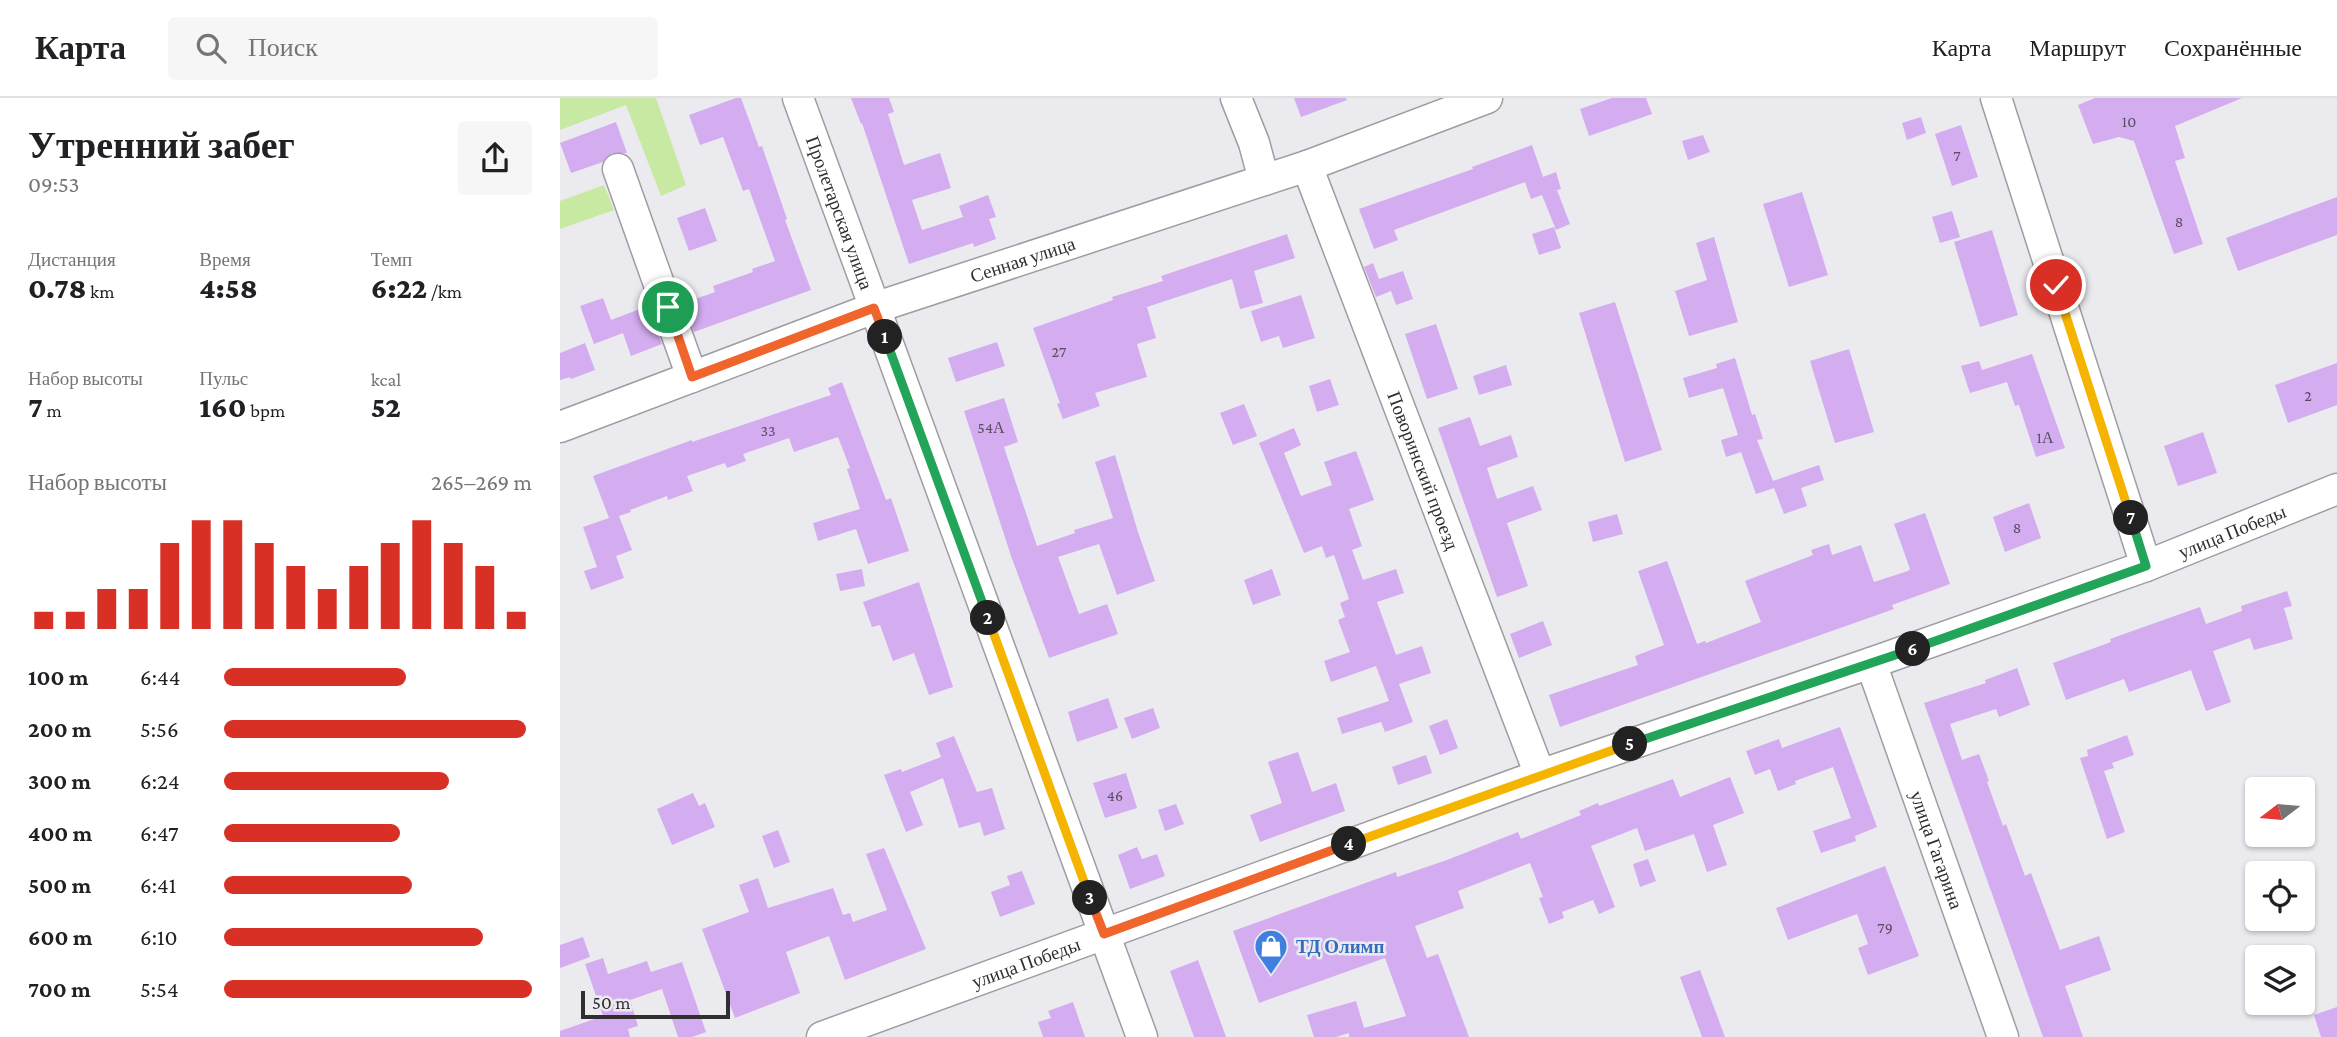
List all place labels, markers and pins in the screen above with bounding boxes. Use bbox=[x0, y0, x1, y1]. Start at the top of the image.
pin bbox=[2026, 255, 2086, 315]
pin bbox=[638, 277, 698, 337]
pin: 1 bbox=[868, 320, 902, 354]
pin: 7 bbox=[2114, 500, 2148, 536]
pin: 2 bbox=[970, 601, 1006, 636]
pin: 6 bbox=[1896, 632, 1930, 666]
pin: 5 bbox=[1612, 726, 1648, 762]
pin: 4 bbox=[1332, 826, 1366, 862]
pin: 3 bbox=[1072, 880, 1108, 916]
shop icon: ТД Олимп bbox=[1252, 927, 1290, 976]
place label: ТД Олимп bbox=[1296, 936, 1385, 957]

